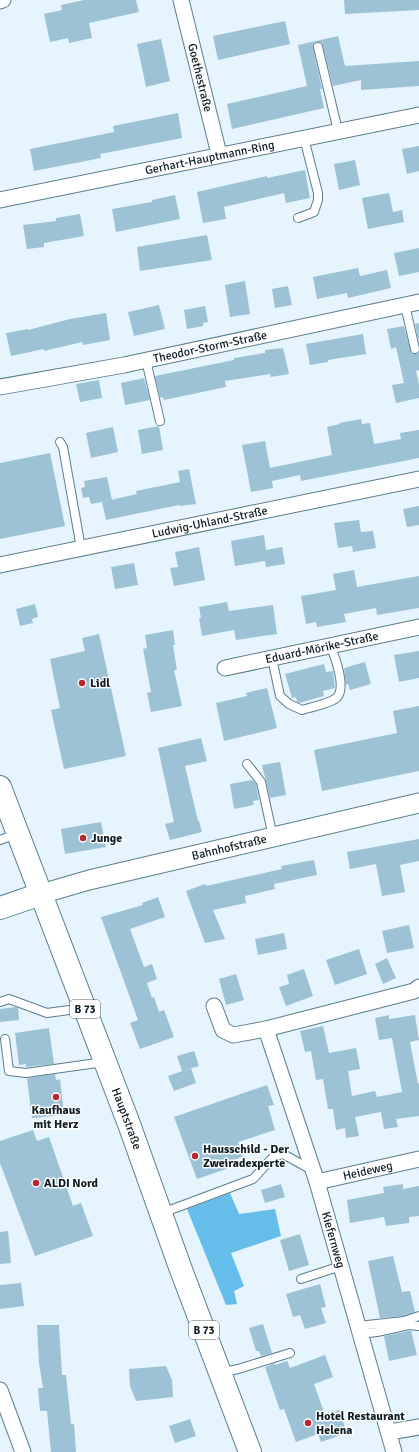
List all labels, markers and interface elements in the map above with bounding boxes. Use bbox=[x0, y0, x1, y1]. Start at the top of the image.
street label: Goethestraße bbox=[184, 42, 216, 114]
street label: Gerhart-Hauptmann-Ring bbox=[144, 137, 276, 178]
street label: Theodor-Storm-Straße bbox=[152, 327, 268, 366]
street label: Ludwig-Uhland-Straße bbox=[150, 503, 269, 541]
street label: Eduard-Mörike-Straße bbox=[264, 628, 380, 667]
place label: Lidl bbox=[90, 676, 110, 691]
marker: Lidl bbox=[77, 678, 87, 688]
place label: Junge bbox=[91, 831, 122, 846]
street label: Bahnhofstraße bbox=[190, 831, 268, 863]
marker: Junge bbox=[78, 833, 88, 843]
road number: B 73 bbox=[70, 1000, 100, 1018]
street label: Hauptstraße bbox=[108, 1086, 145, 1152]
marker: Kaufhaus mit Herz bbox=[51, 1092, 61, 1102]
place label: Kaufhaus mit Herz bbox=[31, 1103, 81, 1132]
place label: Hausschild - Der Zweiradexperte bbox=[203, 1142, 289, 1171]
marker: Hausschild - Der Zweiradexperte bbox=[190, 1151, 200, 1161]
street label: Heideweg bbox=[341, 1158, 394, 1183]
place label: ALDI Nord bbox=[44, 1176, 99, 1191]
marker: ALDI Nord bbox=[31, 1178, 41, 1188]
street label: Kiefernweg bbox=[318, 1210, 348, 1270]
road number: B 73 bbox=[189, 1321, 219, 1339]
place label: Hotel Restaurant Helena bbox=[316, 1409, 405, 1438]
marker: Hotel Restaurant Helena bbox=[303, 1418, 313, 1428]

